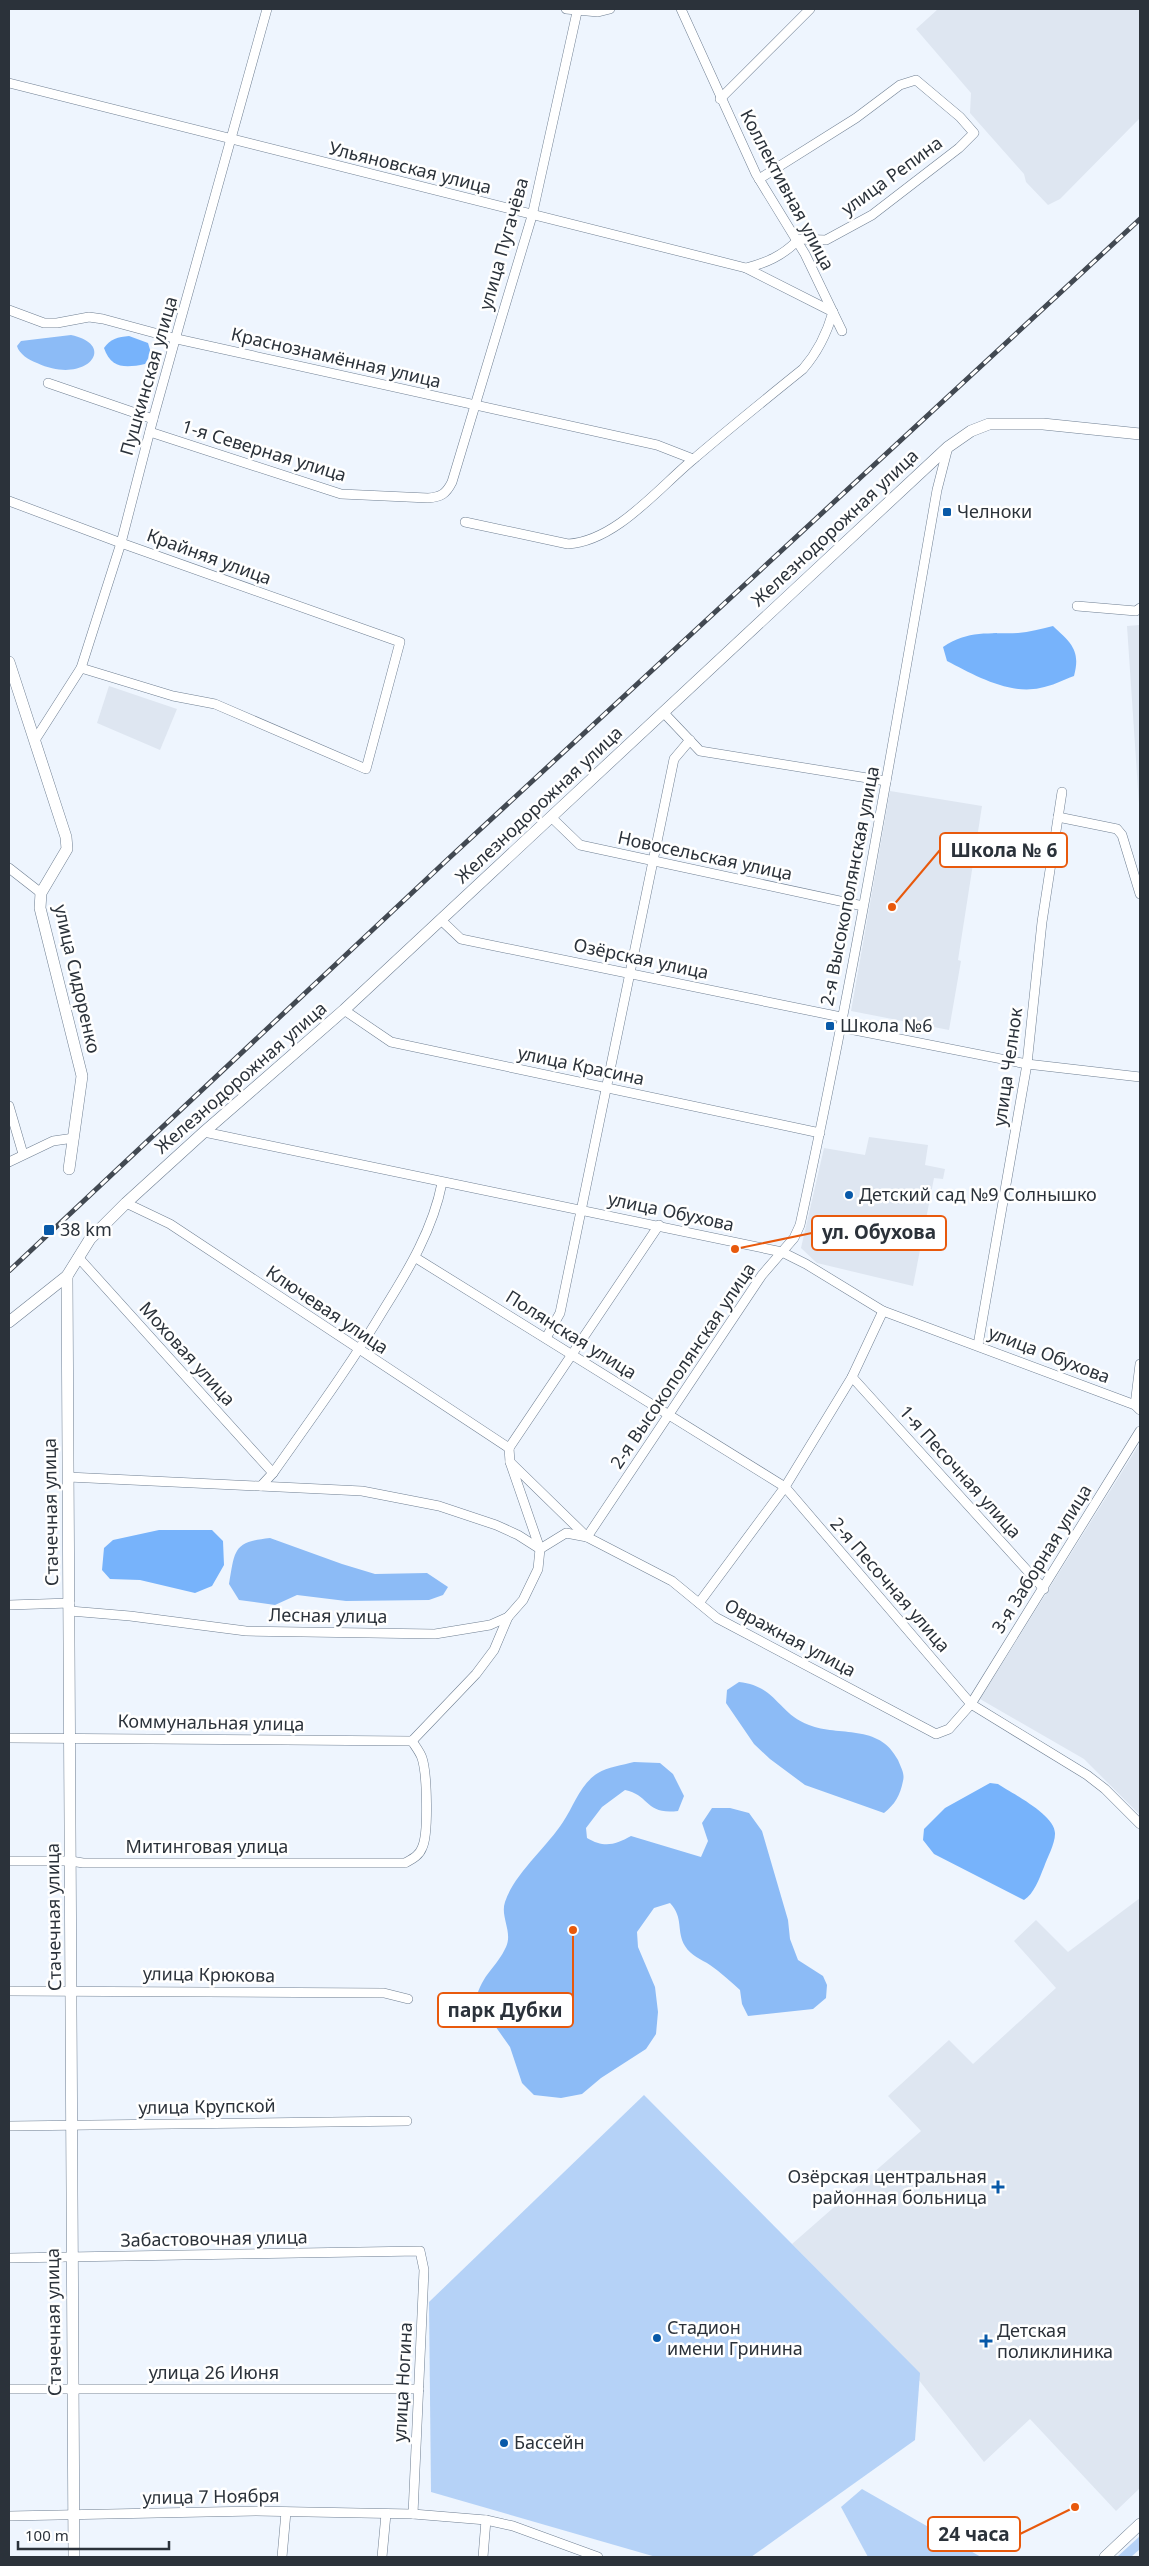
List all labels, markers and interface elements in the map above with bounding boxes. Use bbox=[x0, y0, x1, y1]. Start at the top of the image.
street label: Коллективная улица bbox=[735, 105, 841, 274]
street label: улица Репина bbox=[836, 130, 947, 220]
street label: Ульяновская улица bbox=[326, 135, 494, 199]
street label: улица Пугачёва bbox=[473, 175, 533, 313]
street label: Пушкинская улица bbox=[114, 293, 182, 458]
street label: Краснознамённая улица bbox=[229, 321, 443, 393]
street label: 1-я Северная улица bbox=[179, 414, 349, 486]
street label: Железнодорожная улица bbox=[746, 443, 923, 611]
place label: Челноки bbox=[957, 499, 1032, 523]
marker: Челноки bbox=[941, 506, 953, 518]
street label: Крайняя улица bbox=[144, 522, 275, 590]
street label: Железнодорожная улица bbox=[450, 720, 627, 888]
street label: 2-я Высокополянская улица bbox=[814, 764, 884, 1008]
street label: Новосельская улица bbox=[616, 825, 795, 885]
callout: Школа № 6 bbox=[940, 833, 1067, 867]
text: Школа № 6 bbox=[951, 837, 1058, 863]
street label: улица Сидоренко bbox=[49, 902, 107, 1055]
street label: Озёрская улица bbox=[571, 932, 711, 984]
street label: Железнодорожная улица bbox=[149, 996, 331, 1159]
street label: улица Челнок bbox=[987, 1006, 1027, 1128]
place label: Школа №6 bbox=[840, 1013, 932, 1037]
marker: Школа №6 bbox=[824, 1020, 836, 1032]
street label: улица Красина bbox=[516, 1040, 647, 1090]
place label: Детский сад №9 Солнышко bbox=[859, 1182, 1097, 1206]
street label: улица Обухова bbox=[606, 1186, 737, 1236]
marker: Детский сад №9 Солнышко bbox=[843, 1189, 855, 1201]
callout: ул. Обухова bbox=[812, 1216, 946, 1250]
place label: 38 km bbox=[60, 1217, 112, 1241]
text: ул. Обухова bbox=[821, 1219, 936, 1245]
marker: 38 km bbox=[42, 1223, 56, 1237]
street label: 2-я Высокополянская улица bbox=[604, 1258, 760, 1473]
street label: Ключевая улица bbox=[262, 1259, 393, 1359]
street label: Полянская улица bbox=[502, 1284, 642, 1384]
street label: Моховая улица bbox=[135, 1296, 241, 1411]
street label: улица Обухова bbox=[985, 1320, 1114, 1388]
street label: 1-я Песочная улица bbox=[895, 1400, 1027, 1543]
street label: Стачечная улица bbox=[37, 1438, 63, 1586]
street label: 3-я Заборная улица bbox=[986, 1480, 1097, 1637]
street label: 2-я Песочная улица bbox=[826, 1512, 956, 1657]
street label: Овражная улица bbox=[721, 1592, 860, 1682]
street label: Лесная улица bbox=[269, 1602, 387, 1628]
street label: Коммунальная улица bbox=[117, 1708, 305, 1736]
street label: Митинговая улица bbox=[126, 1834, 288, 1858]
street label: Стачечная улица bbox=[40, 1843, 66, 1991]
street label: улица Крюкова bbox=[143, 1961, 275, 1987]
callout: парк Дубки bbox=[438, 1993, 573, 2027]
text: парк Дубки bbox=[448, 1997, 562, 2023]
street label: улица Крупской bbox=[138, 2093, 276, 2119]
place label: Озёрская центральная районная больница bbox=[787, 2164, 987, 2209]
marker: Озёрская центральная районная больница bbox=[991, 2180, 1005, 2194]
street label: Забастовочная улица bbox=[120, 2224, 308, 2252]
street label: Стачечная улица bbox=[40, 2248, 66, 2396]
place label: Стадион имени Гринина bbox=[667, 2315, 803, 2360]
place label: Детская поликлиника bbox=[997, 2318, 1113, 2363]
street label: улица Ногина bbox=[387, 2321, 417, 2442]
marker: Стадион имени Гринина bbox=[651, 2332, 663, 2344]
marker: Детская поликлиника bbox=[979, 2334, 993, 2348]
street label: улица 26 Июня bbox=[149, 2360, 279, 2384]
place label: Бассейн bbox=[514, 2430, 585, 2454]
marker: Бассейн bbox=[498, 2437, 510, 2449]
street label: улица 7 Ноября bbox=[142, 2483, 280, 2509]
callout: 24 часа bbox=[928, 2517, 1020, 2551]
scale bar bbox=[18, 2518, 169, 2550]
text: 24 часа bbox=[938, 2521, 1010, 2547]
text: 100 m bbox=[25, 2525, 69, 2545]

